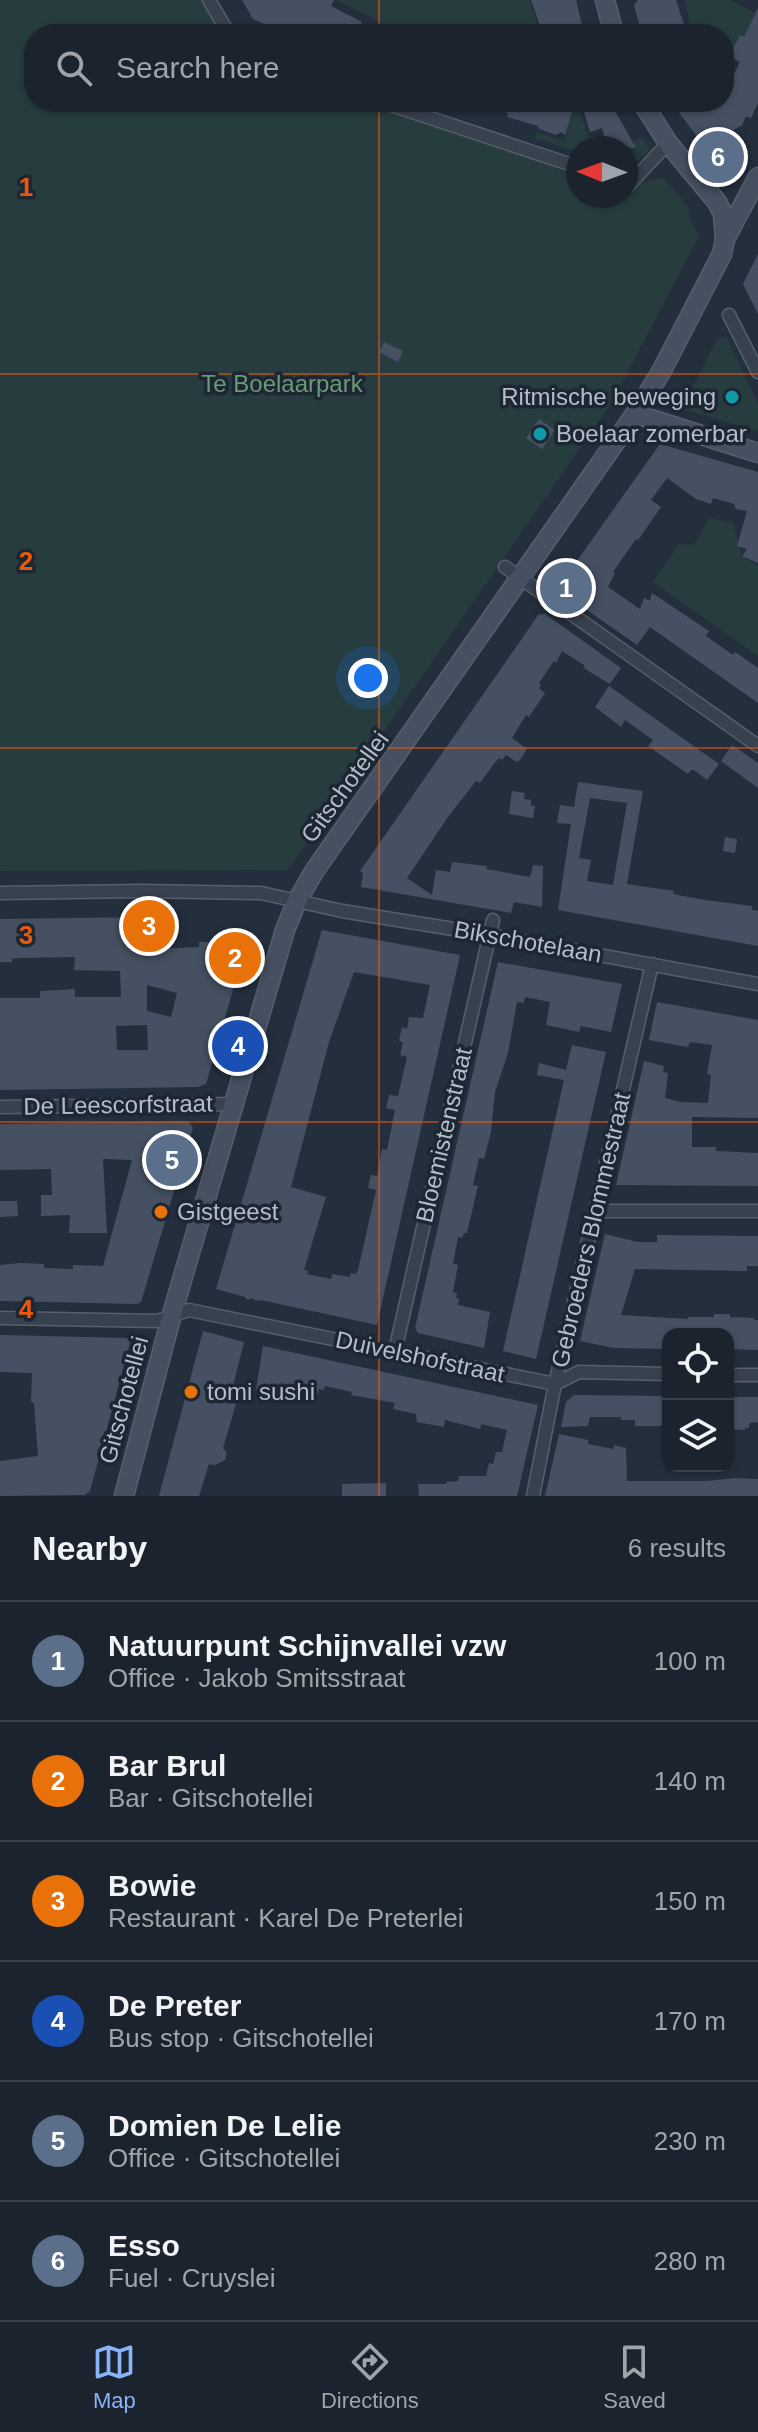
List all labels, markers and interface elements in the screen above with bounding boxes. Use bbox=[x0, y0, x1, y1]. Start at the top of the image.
search box bbox=[24, 24, 734, 112]
icon: search bbox=[52, 46, 96, 90]
text: Search here bbox=[116, 51, 279, 84]
pin: 6 bbox=[692, 127, 744, 187]
north arrow bbox=[566, 136, 638, 208]
text: 1 bbox=[19, 172, 33, 202]
park label: Te Boelaarpark bbox=[201, 370, 364, 397]
place label: Ritmische beweging bbox=[501, 383, 716, 410]
marker: Ritmische beweging bbox=[723, 388, 741, 406]
place label: Boelaar zomerbar bbox=[556, 420, 747, 447]
marker: Boelaar zomerbar bbox=[531, 425, 549, 443]
text: 2 bbox=[19, 546, 33, 576]
pin: 1 bbox=[540, 558, 592, 618]
your location bbox=[348, 658, 388, 698]
street label: Gitschotellei bbox=[295, 726, 394, 848]
pin: 3 bbox=[123, 896, 175, 956]
street label: Bikschotelaan bbox=[452, 915, 604, 968]
text: 3 bbox=[19, 920, 33, 950]
pin: 2 bbox=[209, 928, 261, 988]
pin: 4 bbox=[212, 1016, 264, 1076]
street label: Bloemistenstraat bbox=[410, 1044, 477, 1225]
street label: De Leescorfstraat bbox=[23, 1089, 213, 1120]
street label: Gebroeders Blommestraat bbox=[546, 1089, 635, 1370]
pin: 5 bbox=[146, 1130, 198, 1190]
place label: Gistgeest bbox=[177, 1198, 279, 1225]
marker: Gistgeest bbox=[152, 1203, 170, 1221]
text: 4 bbox=[19, 1294, 34, 1324]
street label: Duivelshofstraat bbox=[333, 1325, 507, 1388]
map controls bbox=[662, 1328, 734, 1472]
button: locate bbox=[662, 1328, 734, 1400]
street label: Gitschotellei bbox=[94, 1333, 153, 1467]
place label: tomi sushi bbox=[207, 1378, 315, 1405]
marker: tomi sushi bbox=[182, 1383, 200, 1401]
button: layers bbox=[662, 1400, 734, 1472]
text: Nearby bbox=[32, 1529, 147, 1567]
text: 6 results bbox=[628, 1533, 726, 1563]
text: Natuurpunt Schijnvallei vzw bbox=[108, 1629, 506, 1662]
text: 1 bbox=[51, 1646, 65, 1676]
text: 100 m bbox=[654, 1646, 726, 1676]
text: Office · Jakob Smitsstraat bbox=[108, 1663, 405, 1693]
text: Bar Brul bbox=[108, 1749, 226, 1782]
text: 2 bbox=[51, 1766, 65, 1796]
text: 140 m bbox=[654, 1766, 726, 1796]
text: Bar · Gitschotellei bbox=[108, 1783, 313, 1813]
text: Bowie bbox=[108, 1869, 196, 1902]
text: 3 bbox=[51, 1886, 65, 1916]
text: 150 m bbox=[654, 1886, 726, 1916]
text: Restaurant · Karel De Preterlei bbox=[108, 1903, 463, 1933]
text: De Preter bbox=[108, 1989, 241, 2022]
text: 4 bbox=[51, 2006, 65, 2036]
text: 170 m bbox=[654, 2006, 726, 2036]
text: Bus stop · Gitschotellei bbox=[108, 2023, 374, 2053]
text: Domien De Lelie bbox=[108, 2109, 341, 2142]
text: 5 bbox=[51, 2126, 65, 2156]
text: 230 m bbox=[654, 2126, 726, 2156]
text: Office · Gitschotellei bbox=[108, 2143, 340, 2173]
text: Esso bbox=[108, 2229, 180, 2262]
text: 6 bbox=[51, 2246, 65, 2276]
text: 280 m bbox=[654, 2246, 726, 2276]
text: Fuel · Cruyslei bbox=[108, 2263, 276, 2293]
tab: Map bbox=[92, 2340, 136, 2414]
tab: Directions bbox=[321, 2340, 419, 2414]
tab: Saved bbox=[603, 2340, 666, 2414]

